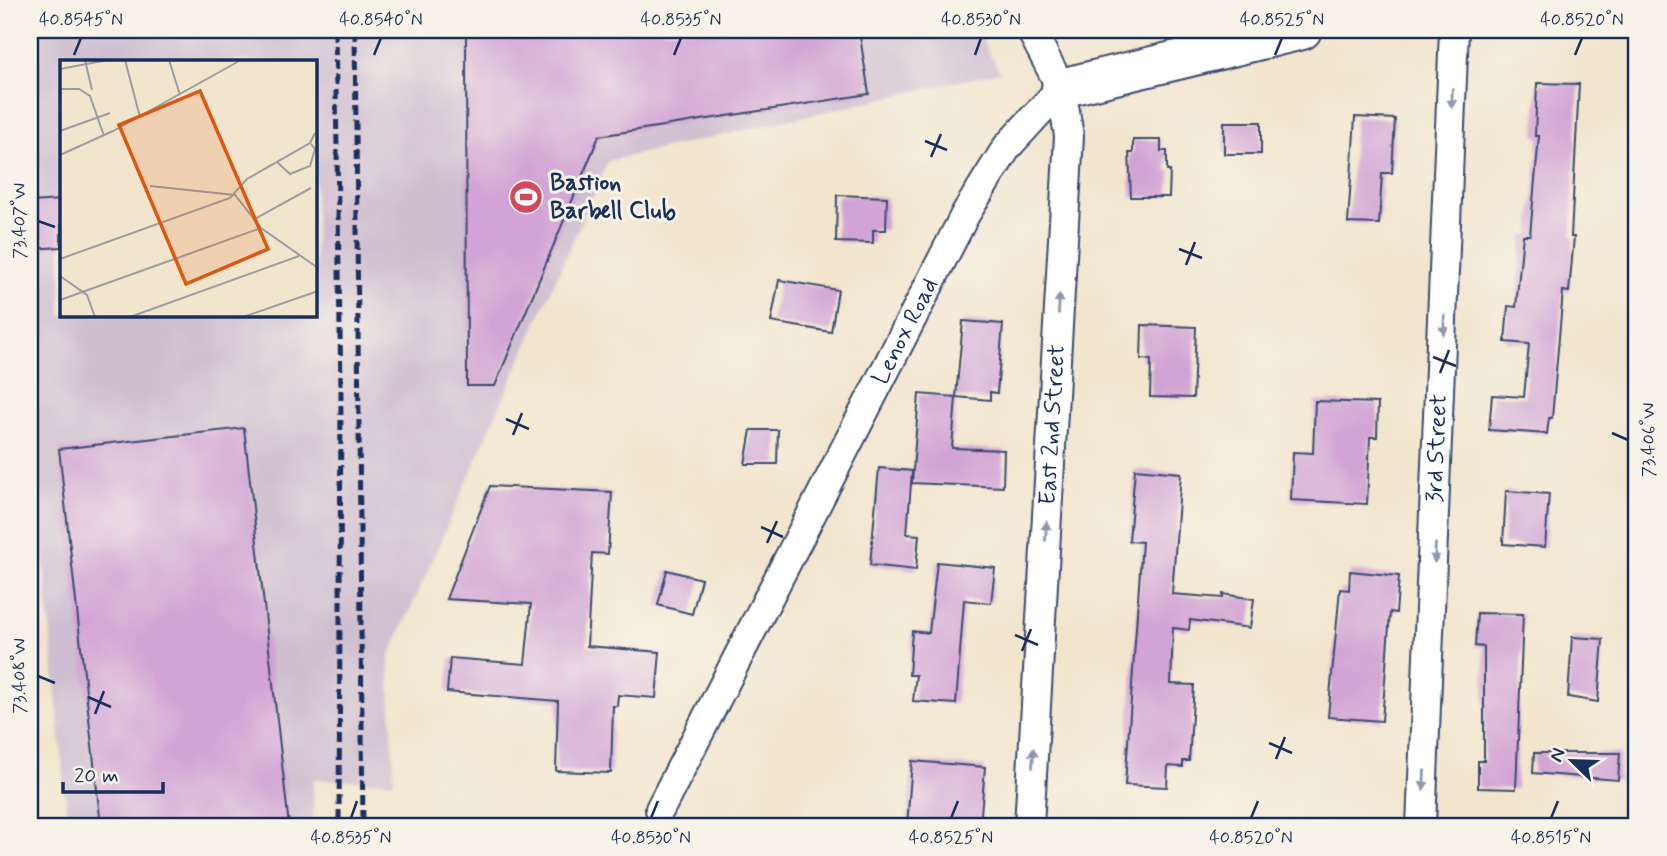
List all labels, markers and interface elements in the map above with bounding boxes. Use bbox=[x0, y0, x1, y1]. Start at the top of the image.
text: 40.8545°N bbox=[39, 8, 123, 32]
text: 40.8540°N bbox=[339, 8, 423, 32]
text: 40.8535°N bbox=[641, 8, 721, 32]
text: 40.8530°N bbox=[941, 8, 1021, 32]
text: 40.8525°N bbox=[1240, 8, 1324, 32]
text: 40.8520°N bbox=[1540, 8, 1624, 32]
inset map bbox=[60, 60, 317, 317]
one-way arrow bbox=[1447, 87, 1458, 109]
place label: Bastion Barbell Club bbox=[550, 168, 676, 227]
sports icon: Bastion Barbell Club bbox=[507, 178, 545, 216]
text: 73.407°W bbox=[8, 183, 32, 259]
street label: Lenox Road bbox=[865, 273, 946, 390]
one-way arrow bbox=[1054, 293, 1065, 315]
one-way arrow bbox=[1439, 315, 1450, 337]
street label: East 2nd Street bbox=[1032, 343, 1072, 506]
street label: 3rd Street bbox=[1419, 393, 1454, 503]
text: 73.406°W bbox=[1637, 403, 1661, 477]
one-way arrow bbox=[1040, 520, 1051, 542]
one-way arrow bbox=[1429, 542, 1440, 564]
text: 73.408°W bbox=[8, 638, 32, 714]
north arrow bbox=[1538, 726, 1608, 796]
text: N bbox=[1544, 744, 1572, 766]
one-way arrow bbox=[1027, 747, 1038, 769]
scale bar bbox=[63, 751, 163, 795]
text: 20 m bbox=[74, 762, 119, 790]
one-way arrow bbox=[1418, 769, 1429, 791]
text: 40.8535°N bbox=[311, 826, 391, 850]
text: 40.8530°N bbox=[611, 826, 691, 850]
text: 40.8525°N bbox=[909, 826, 993, 850]
text: 40.8520°N bbox=[1209, 826, 1293, 850]
text: 40.8515°N bbox=[1511, 826, 1591, 850]

